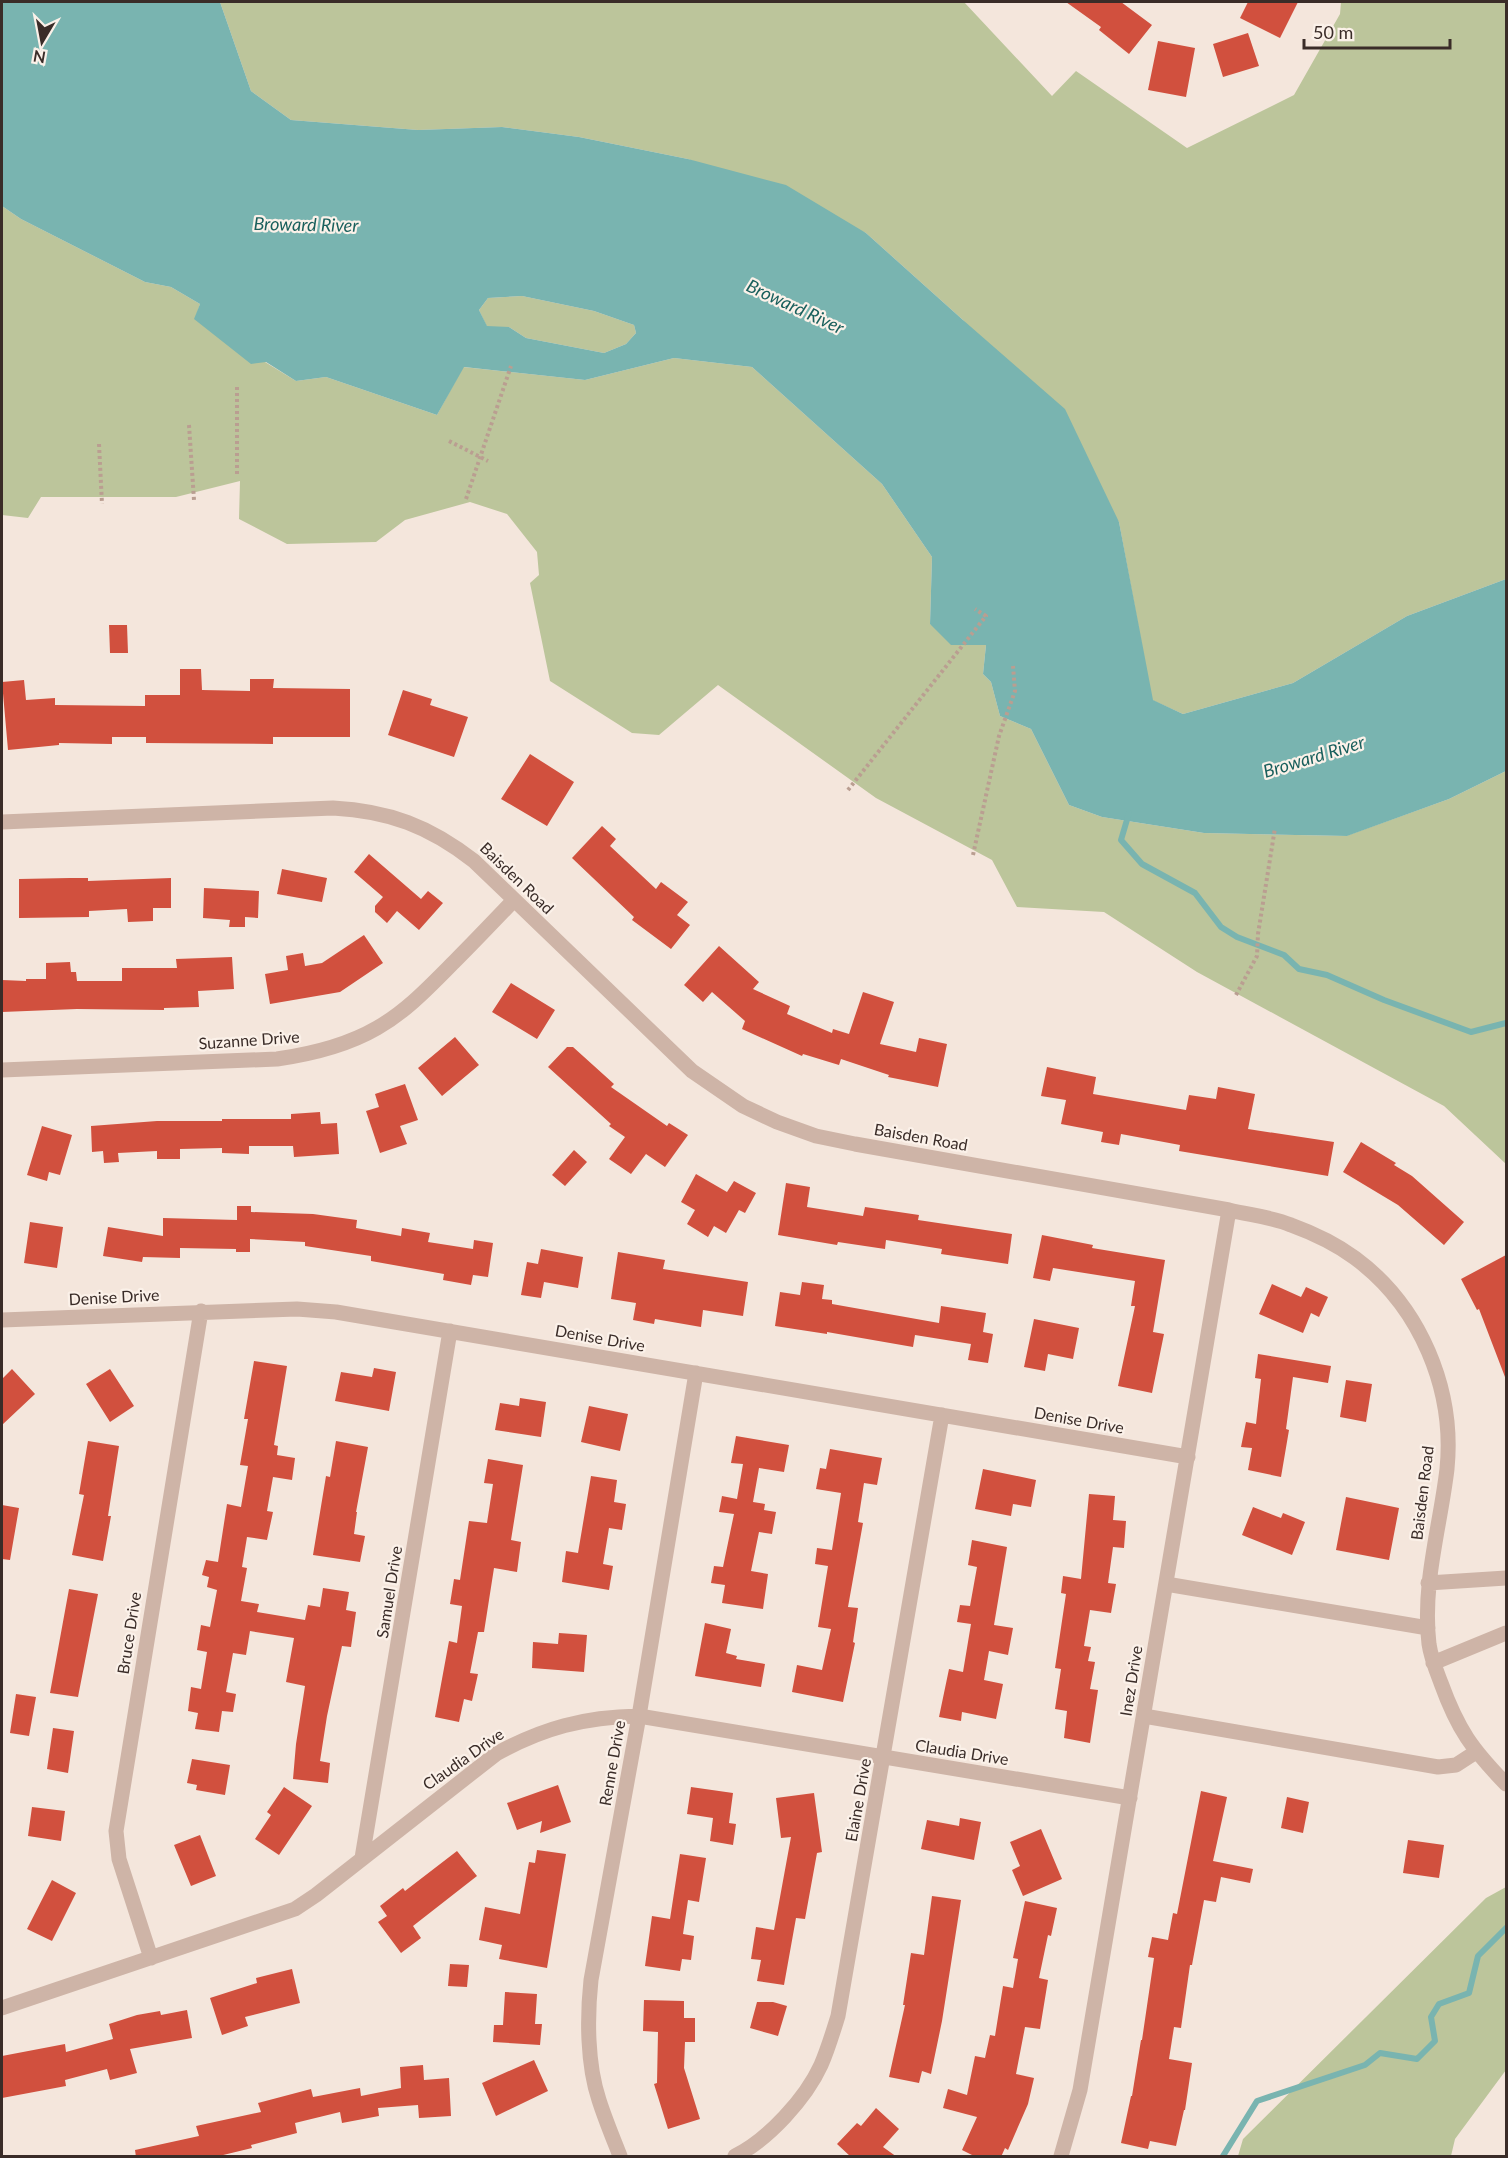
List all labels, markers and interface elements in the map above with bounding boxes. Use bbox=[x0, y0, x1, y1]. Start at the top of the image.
north arrow bbox=[12, 12, 72, 72]
scale bar bbox=[1304, 12, 1450, 50]
text: 50 m bbox=[1313, 21, 1353, 43]
text: N bbox=[32, 47, 47, 68]
water label: Broward River bbox=[253, 212, 360, 236]
water label: Broward River bbox=[743, 274, 848, 339]
water label: Broward River bbox=[1260, 730, 1368, 782]
street label: Baisden Road bbox=[477, 838, 558, 917]
street label: Suzanne Drive bbox=[198, 1026, 300, 1053]
street label: Baisden Road bbox=[873, 1119, 969, 1154]
street label: Denise Drive bbox=[68, 1285, 160, 1308]
street label: Denise Drive bbox=[554, 1320, 646, 1355]
street label: Denise Drive bbox=[1033, 1402, 1125, 1437]
street label: Baisden Road bbox=[1406, 1445, 1437, 1541]
street label: Samuel Drive bbox=[372, 1544, 405, 1639]
street label: Bruce Drive bbox=[113, 1590, 144, 1675]
street label: Inez Drive bbox=[1116, 1644, 1145, 1718]
street label: Renne Drive bbox=[595, 1719, 628, 1807]
street label: Claudia Drive bbox=[419, 1724, 507, 1793]
street label: Claudia Drive bbox=[914, 1735, 1010, 1768]
street label: Elaine Drive bbox=[841, 1757, 874, 1843]

